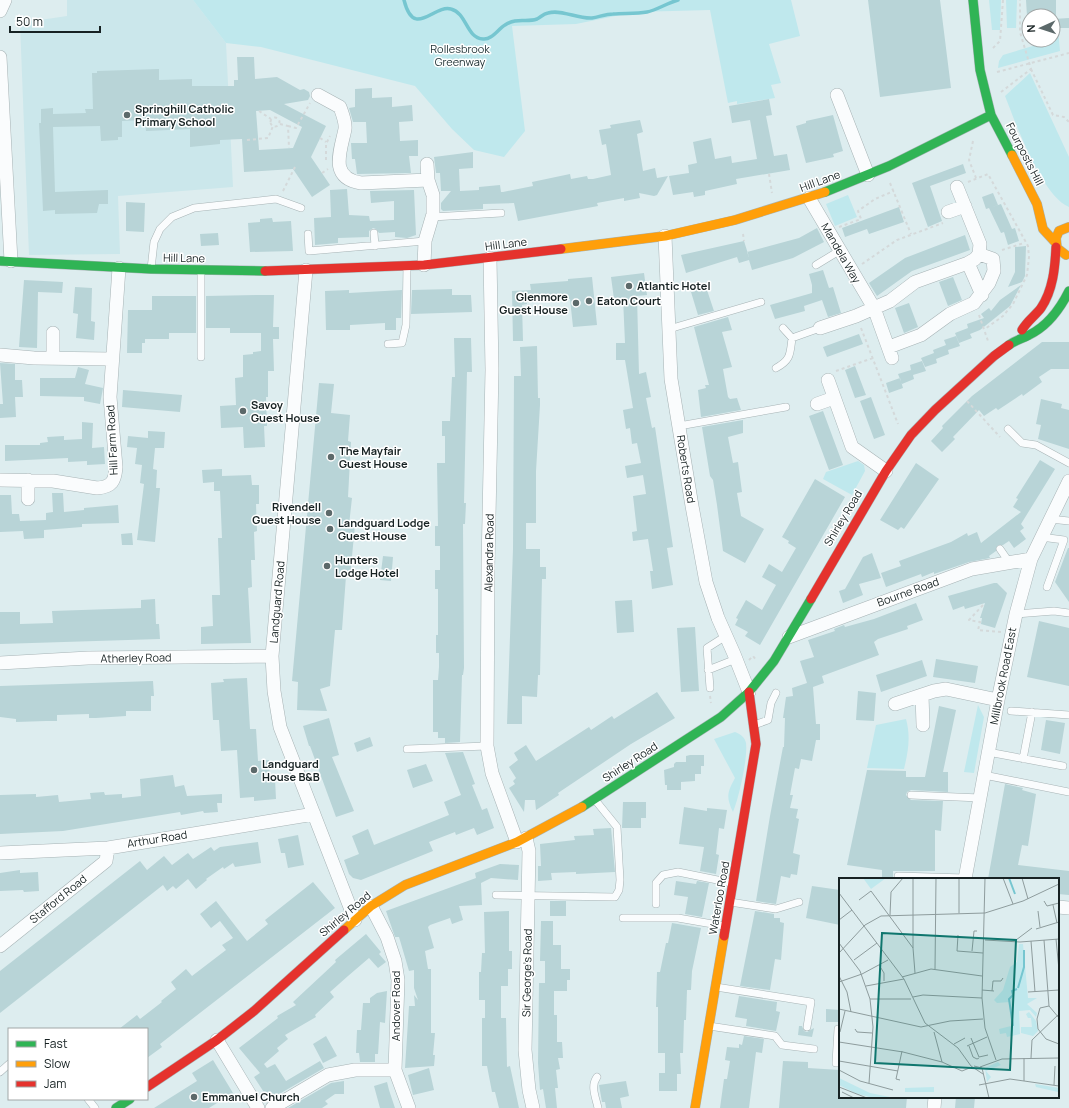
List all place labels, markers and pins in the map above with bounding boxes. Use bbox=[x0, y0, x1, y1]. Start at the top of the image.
place label: Springhill Catholic Primary School bbox=[135, 101, 234, 129]
marker: Springhill Catholic Primary School bbox=[122, 110, 132, 120]
place label: Atlantic Hotel bbox=[637, 278, 711, 293]
marker: Atlantic Hotel bbox=[624, 281, 634, 291]
place label: Glenmore Guest House bbox=[499, 289, 568, 317]
place label: Eaton Court bbox=[597, 293, 661, 308]
marker: Eaton Court bbox=[584, 296, 594, 306]
marker: Glenmore Guest House bbox=[571, 298, 581, 308]
place label: Savoy Guest House bbox=[251, 397, 320, 425]
marker: Savoy Guest House bbox=[238, 406, 248, 416]
place label: The Mayfair Guest House bbox=[339, 443, 408, 471]
marker: The Mayfair Guest House bbox=[326, 452, 336, 462]
place label: Rivendell Guest House bbox=[252, 499, 321, 527]
marker: Rivendell Guest House bbox=[324, 508, 334, 518]
place label: Landguard Lodge Guest House bbox=[338, 515, 430, 543]
marker: Landguard Lodge Guest House bbox=[325, 524, 335, 534]
place label: Hunters Lodge Hotel bbox=[335, 552, 399, 580]
marker: Hunters Lodge Hotel bbox=[322, 561, 332, 571]
place label: Landguard House B&B bbox=[262, 756, 320, 784]
marker: Landguard House B&B bbox=[249, 765, 259, 775]
place label: Emmanuel Church bbox=[202, 1089, 300, 1104]
marker: Emmanuel Church bbox=[189, 1092, 199, 1102]

